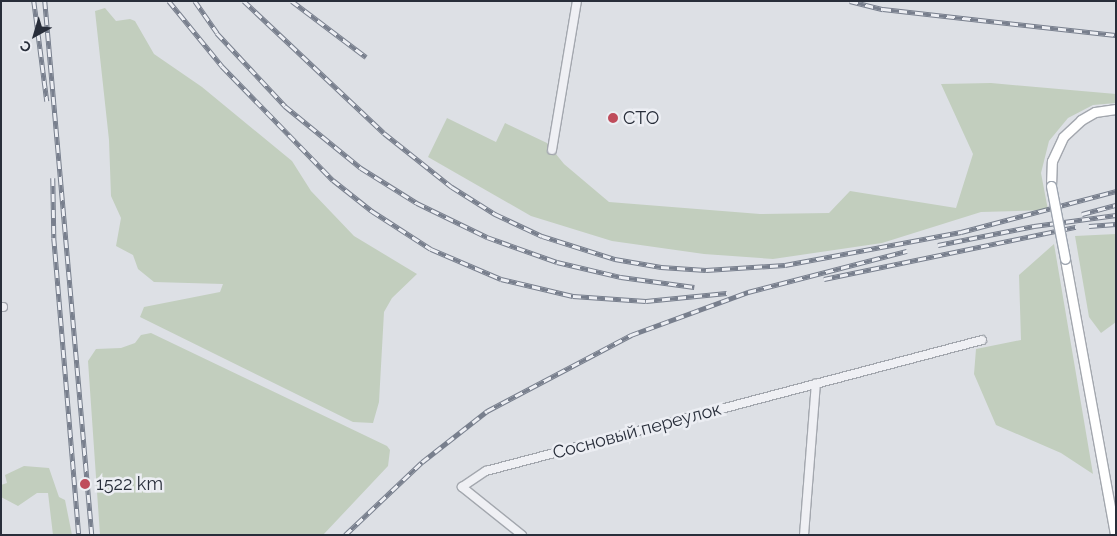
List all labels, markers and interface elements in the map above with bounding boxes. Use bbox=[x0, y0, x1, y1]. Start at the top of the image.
north arrow bbox=[10, 10, 60, 60]
text: С bbox=[17, 37, 34, 56]
place label: СТО bbox=[623, 107, 659, 129]
marker: СТО bbox=[607, 112, 619, 124]
street label: Сосновый переулок bbox=[550, 398, 724, 464]
place label: 1522 km bbox=[96, 473, 163, 495]
marker: 1522 km bbox=[78, 477, 92, 491]

